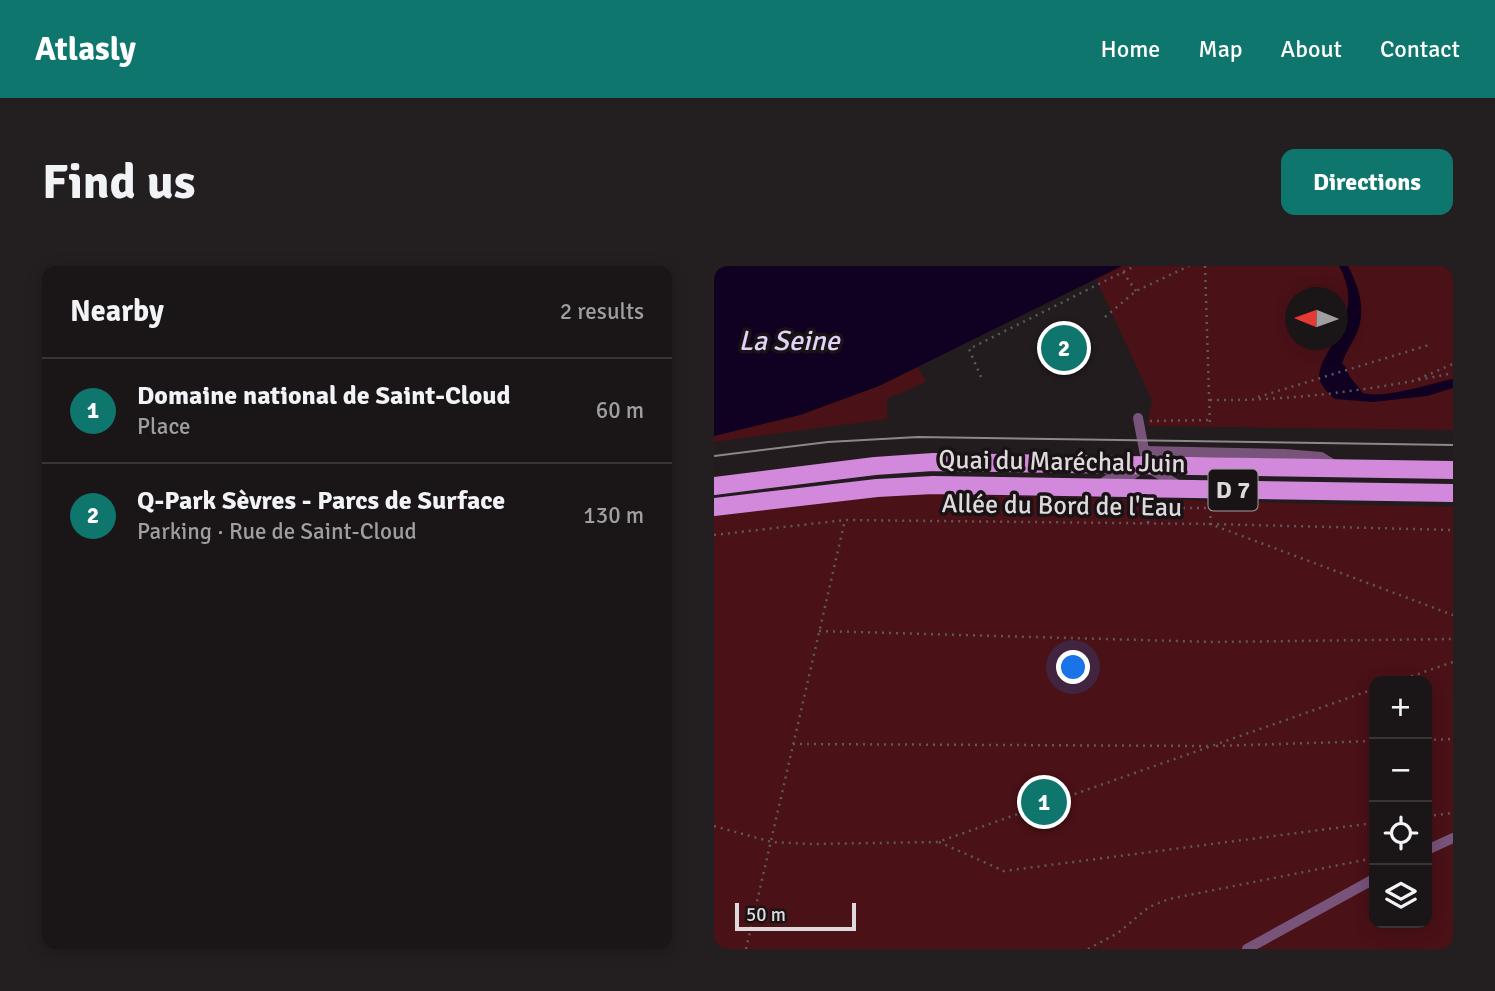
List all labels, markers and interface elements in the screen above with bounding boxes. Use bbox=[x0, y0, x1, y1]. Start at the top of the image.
text: Atlasly bbox=[35, 29, 136, 70]
text: Home bbox=[1100, 34, 1160, 64]
text: Map bbox=[1198, 34, 1243, 64]
text: About bbox=[1281, 34, 1342, 64]
text: Contact bbox=[1380, 34, 1460, 64]
button: Directions bbox=[1281, 149, 1453, 215]
text: Find us bbox=[42, 152, 195, 212]
north arrow bbox=[1285, 287, 1348, 350]
text: Nearby bbox=[70, 293, 164, 330]
text: 2 results bbox=[560, 297, 644, 326]
pin: 2 bbox=[1041, 322, 1087, 374]
water label: La Seine bbox=[738, 324, 842, 358]
text: Domaine national de Saint-Cloud bbox=[137, 380, 510, 412]
text: 1 bbox=[87, 396, 99, 425]
text: 60 m bbox=[596, 396, 644, 425]
text: Place bbox=[137, 412, 191, 441]
street label: Quai du Maréchal Juin bbox=[938, 444, 1186, 480]
road number: D 7 bbox=[1208, 470, 1258, 510]
text: Q-Park Sèvres - Parcs de Surface bbox=[137, 485, 505, 517]
street label: Allée du Bord de l'Eau bbox=[941, 488, 1183, 524]
text: 2 bbox=[87, 501, 99, 530]
text: 130 m bbox=[583, 501, 644, 530]
text: Parking · Rue de Saint-Cloud bbox=[137, 517, 417, 546]
your location bbox=[1056, 650, 1090, 684]
map controls bbox=[1369, 676, 1432, 928]
button: + bbox=[1369, 676, 1432, 739]
button: − bbox=[1369, 739, 1432, 802]
pin: 1 bbox=[1021, 776, 1067, 828]
button: locate bbox=[1369, 802, 1432, 865]
button: layers bbox=[1369, 865, 1432, 928]
scale bar bbox=[735, 900, 856, 932]
text: 50 m bbox=[746, 903, 786, 927]

